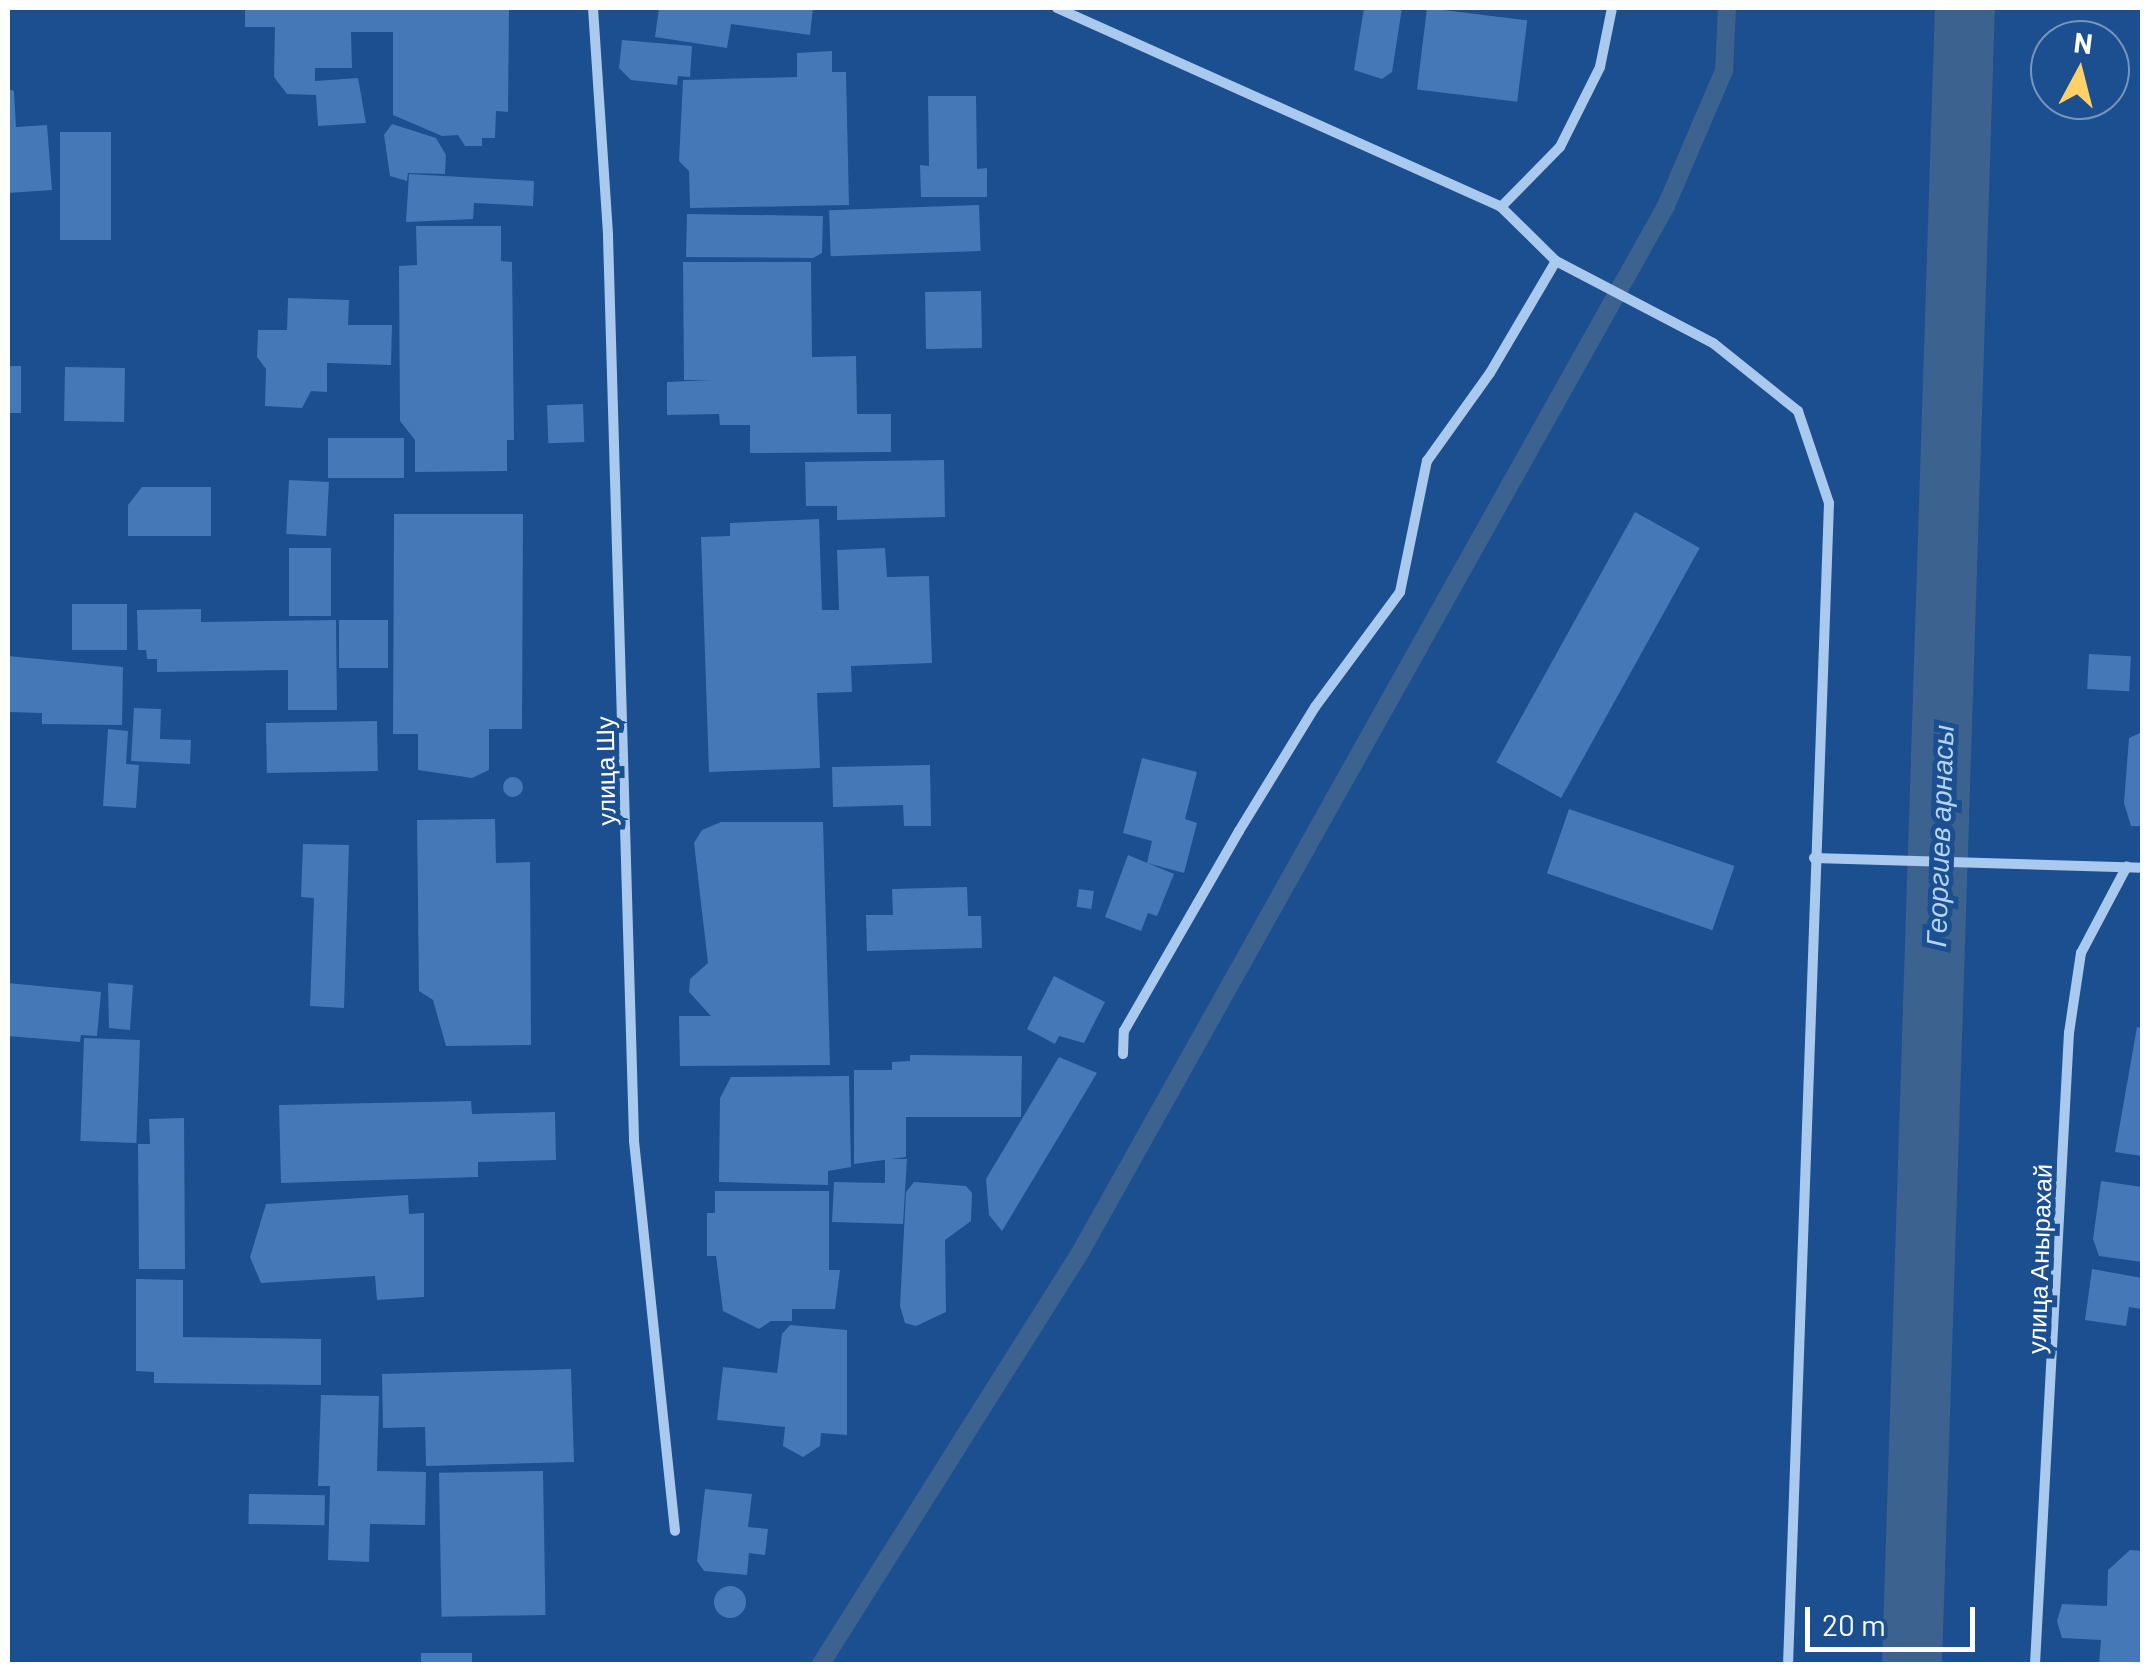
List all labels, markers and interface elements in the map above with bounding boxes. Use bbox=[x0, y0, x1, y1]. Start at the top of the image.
north arrow bbox=[2030, 20, 2130, 120]
text: N bbox=[2072, 24, 2095, 60]
street label: улица Шу bbox=[589, 716, 621, 826]
water label: Георгиев арнасы bbox=[1918, 724, 1960, 948]
street label: улица Анырахай bbox=[2021, 1163, 2057, 1355]
scale bar bbox=[1810, 1587, 1980, 1649]
text: 20 m bbox=[1822, 1606, 1886, 1642]

